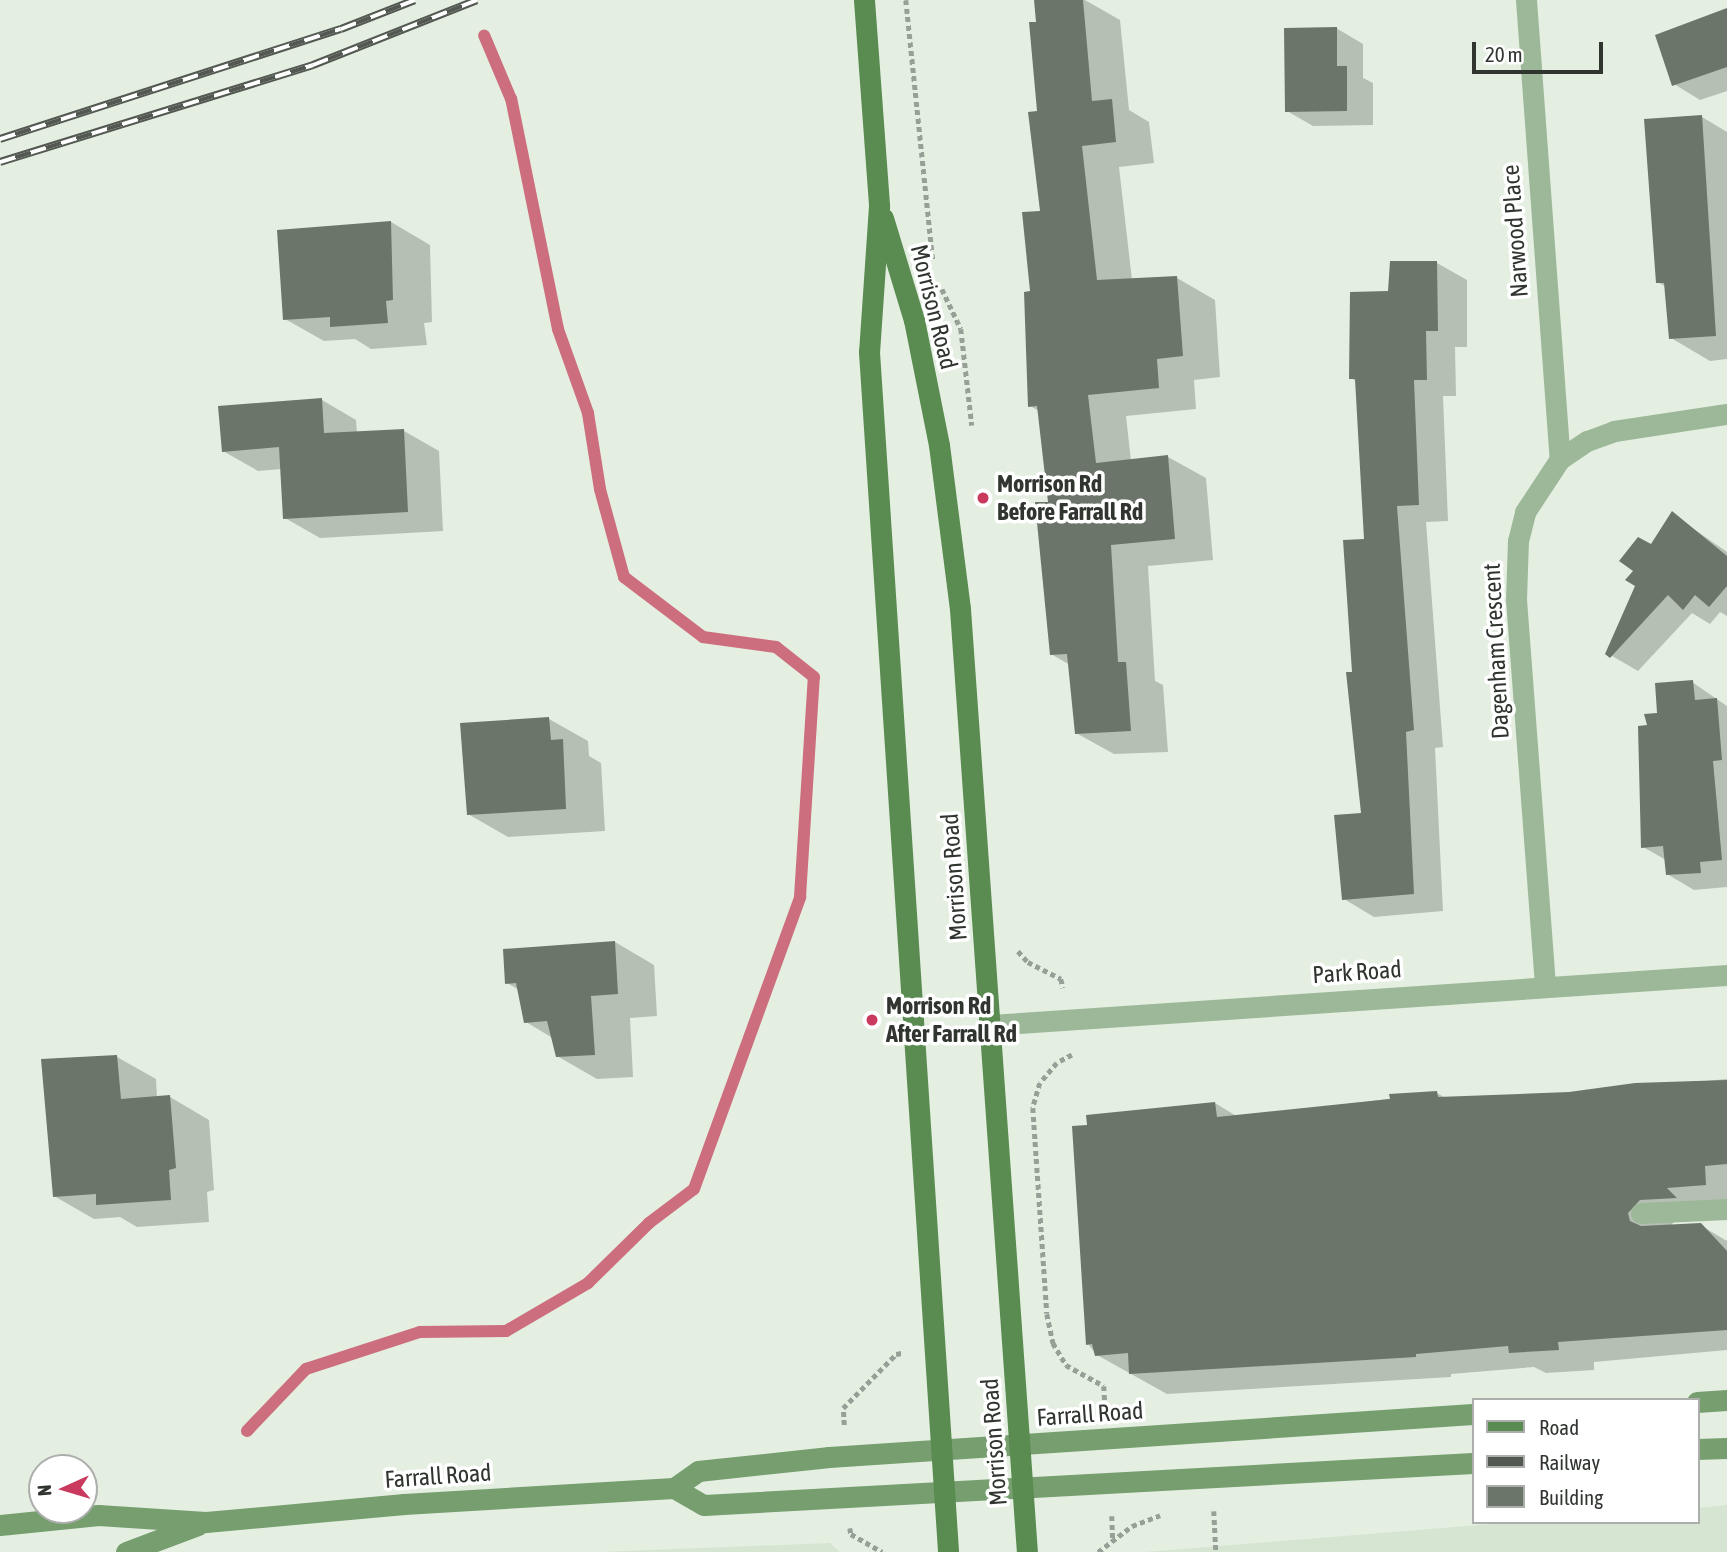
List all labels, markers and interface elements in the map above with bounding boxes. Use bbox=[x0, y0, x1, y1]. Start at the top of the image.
scale bar bbox=[1475, 28, 1606, 72]
text: 20 m bbox=[1485, 42, 1523, 66]
street label: Narwood Place bbox=[1496, 164, 1534, 298]
street label: Morrison Road bbox=[905, 242, 963, 372]
place label: Morrison Rd Before Farrall Rd bbox=[997, 470, 1143, 526]
marker: Morrison Rd Before Farrall Rd bbox=[975, 490, 991, 506]
street label: Dagenham Crescent bbox=[1477, 562, 1515, 740]
street label: Morrison Road bbox=[935, 812, 973, 942]
street label: Park Road bbox=[1312, 955, 1402, 989]
place label: Morrison Rd After Farrall Rd bbox=[886, 992, 1017, 1048]
marker: Morrison Rd After Farrall Rd bbox=[864, 1012, 880, 1028]
street label: Morrison Road bbox=[975, 1377, 1013, 1507]
street label: Farrall Road bbox=[1036, 1396, 1144, 1432]
legend bbox=[1472, 1398, 1699, 1524]
text: Road bbox=[1539, 1415, 1579, 1439]
text: Railway bbox=[1539, 1450, 1600, 1474]
north arrow bbox=[28, 1454, 98, 1524]
street label: Farrall Road bbox=[384, 1458, 492, 1494]
text: N bbox=[33, 1484, 55, 1497]
text: Building bbox=[1539, 1485, 1603, 1509]

